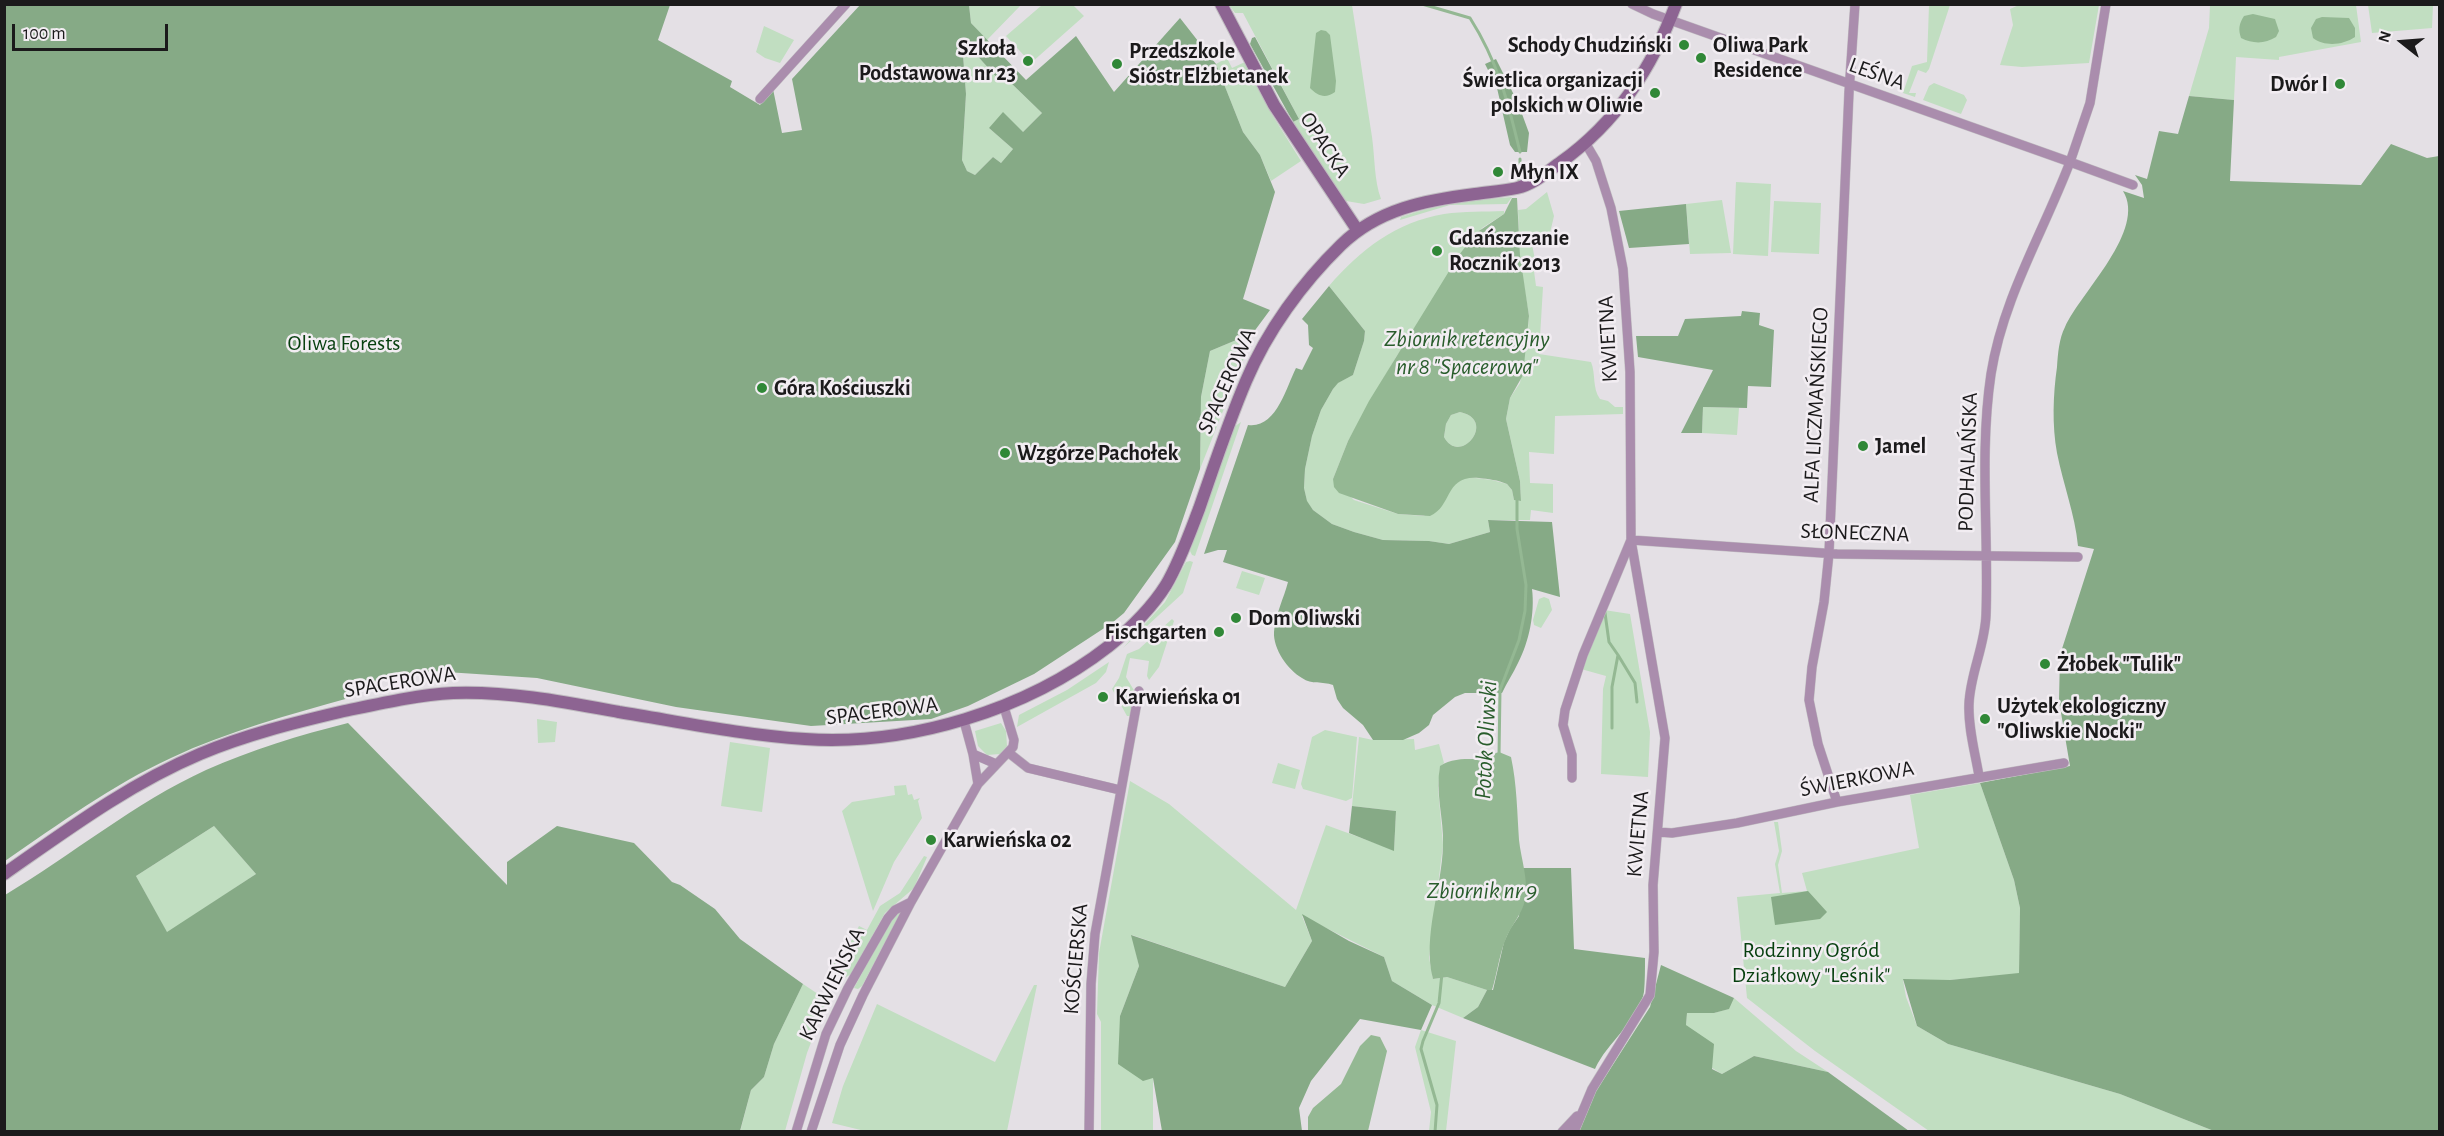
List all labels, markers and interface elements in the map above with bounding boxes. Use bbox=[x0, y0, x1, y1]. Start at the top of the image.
scale bar bbox=[15, 12, 171, 50]
north arrow bbox=[2372, 12, 2432, 72]
text: 100 m bbox=[23, 25, 66, 43]
text: N bbox=[2376, 29, 2394, 44]
place label: Schody Chudziński bbox=[1508, 32, 1672, 58]
place label: Oliwa Park Residence bbox=[1713, 32, 1808, 84]
place label: Szkoła Podstawowa nr 23 bbox=[859, 35, 1016, 86]
place label: Przedszkole Sióstr Elżbietanek bbox=[1129, 38, 1288, 90]
marker: Schody Chudziński bbox=[1677, 38, 1691, 52]
marker: Oliwa Park Residence bbox=[1694, 51, 1708, 65]
street label: LEŚNA bbox=[1845, 52, 1909, 96]
marker: Szkoła Podstawowa nr 23 bbox=[1021, 54, 1035, 68]
marker: Przedszkole Sióstr Elżbietanek bbox=[1110, 57, 1124, 71]
place label: Świetlica organizacji polskich w Oliwie bbox=[1463, 67, 1643, 118]
place label: Dwór I bbox=[2270, 71, 2328, 97]
marker: Dwór I bbox=[2333, 77, 2347, 91]
marker: Świetlica organizacji polskich w Oliwie bbox=[1648, 86, 1662, 100]
street label: OPACKA bbox=[1294, 107, 1356, 183]
place label: Młyn IX bbox=[1510, 159, 1579, 185]
marker: Młyn IX bbox=[1491, 165, 1505, 179]
place label: Gdańszczanie Rocznik 2013 bbox=[1449, 225, 1569, 276]
marker: Gdańszczanie Rocznik 2013 bbox=[1430, 244, 1444, 258]
street label: KWIETNA bbox=[1593, 295, 1623, 383]
street label: ALFA LICZMAŃSKIEGO bbox=[1798, 307, 1834, 503]
street label: SPACEROWA bbox=[1192, 324, 1262, 438]
water label: Zbiornik retencyjny nr 8 "Spacerowa" bbox=[1384, 325, 1550, 381]
park label: Oliwa Forests bbox=[288, 330, 400, 356]
place label: Góra Kościuszki bbox=[774, 375, 911, 401]
marker: Góra Kościuszki bbox=[755, 381, 769, 395]
street label: PODHALAŃSKA bbox=[1952, 392, 1984, 532]
place label: Jamel bbox=[1875, 433, 1926, 459]
marker: Jamel bbox=[1856, 439, 1870, 453]
place label: Wzgórze Pachołek bbox=[1017, 440, 1178, 466]
marker: Wzgórze Pachołek bbox=[998, 446, 1012, 460]
street label: SŁONECZNA bbox=[1800, 518, 1910, 548]
place label: Dom Oliwski bbox=[1248, 605, 1360, 631]
marker: Dom Oliwski bbox=[1229, 611, 1243, 625]
place label: Fischgarten bbox=[1104, 619, 1207, 645]
marker: Fischgarten bbox=[1212, 625, 1226, 639]
place label: Żłobek "Tulik" bbox=[2057, 651, 2181, 677]
marker: Żłobek "Tulik" bbox=[2038, 657, 2052, 671]
street label: SPACEROWA bbox=[342, 660, 458, 704]
water label: Potok Oliwski bbox=[1469, 680, 1503, 800]
place label: Karwieńska 01 bbox=[1115, 684, 1241, 710]
marker: Karwieńska 01 bbox=[1096, 690, 1110, 704]
street label: SPACEROWA bbox=[824, 691, 940, 731]
place label: Użytek ekologiczny "Oliwskie Nocki" bbox=[1997, 693, 2166, 744]
marker: Użytek ekologiczny "Oliwskie Nocki" bbox=[1978, 712, 1992, 726]
street label: ŚWIERKOWA bbox=[1798, 755, 1916, 803]
street label: KWIETNA bbox=[1621, 790, 1655, 878]
place label: Karwieńska 02 bbox=[943, 827, 1072, 853]
marker: Karwieńska 02 bbox=[924, 833, 938, 847]
water label: Zbiornik nr 9 bbox=[1427, 877, 1537, 905]
street label: KOŚCIERSKA bbox=[1058, 902, 1094, 1016]
street label: KARWIEŃSKA bbox=[793, 923, 871, 1045]
park label: Rodzinny Ogród Działkowy "Leśnik" bbox=[1732, 937, 1890, 988]

